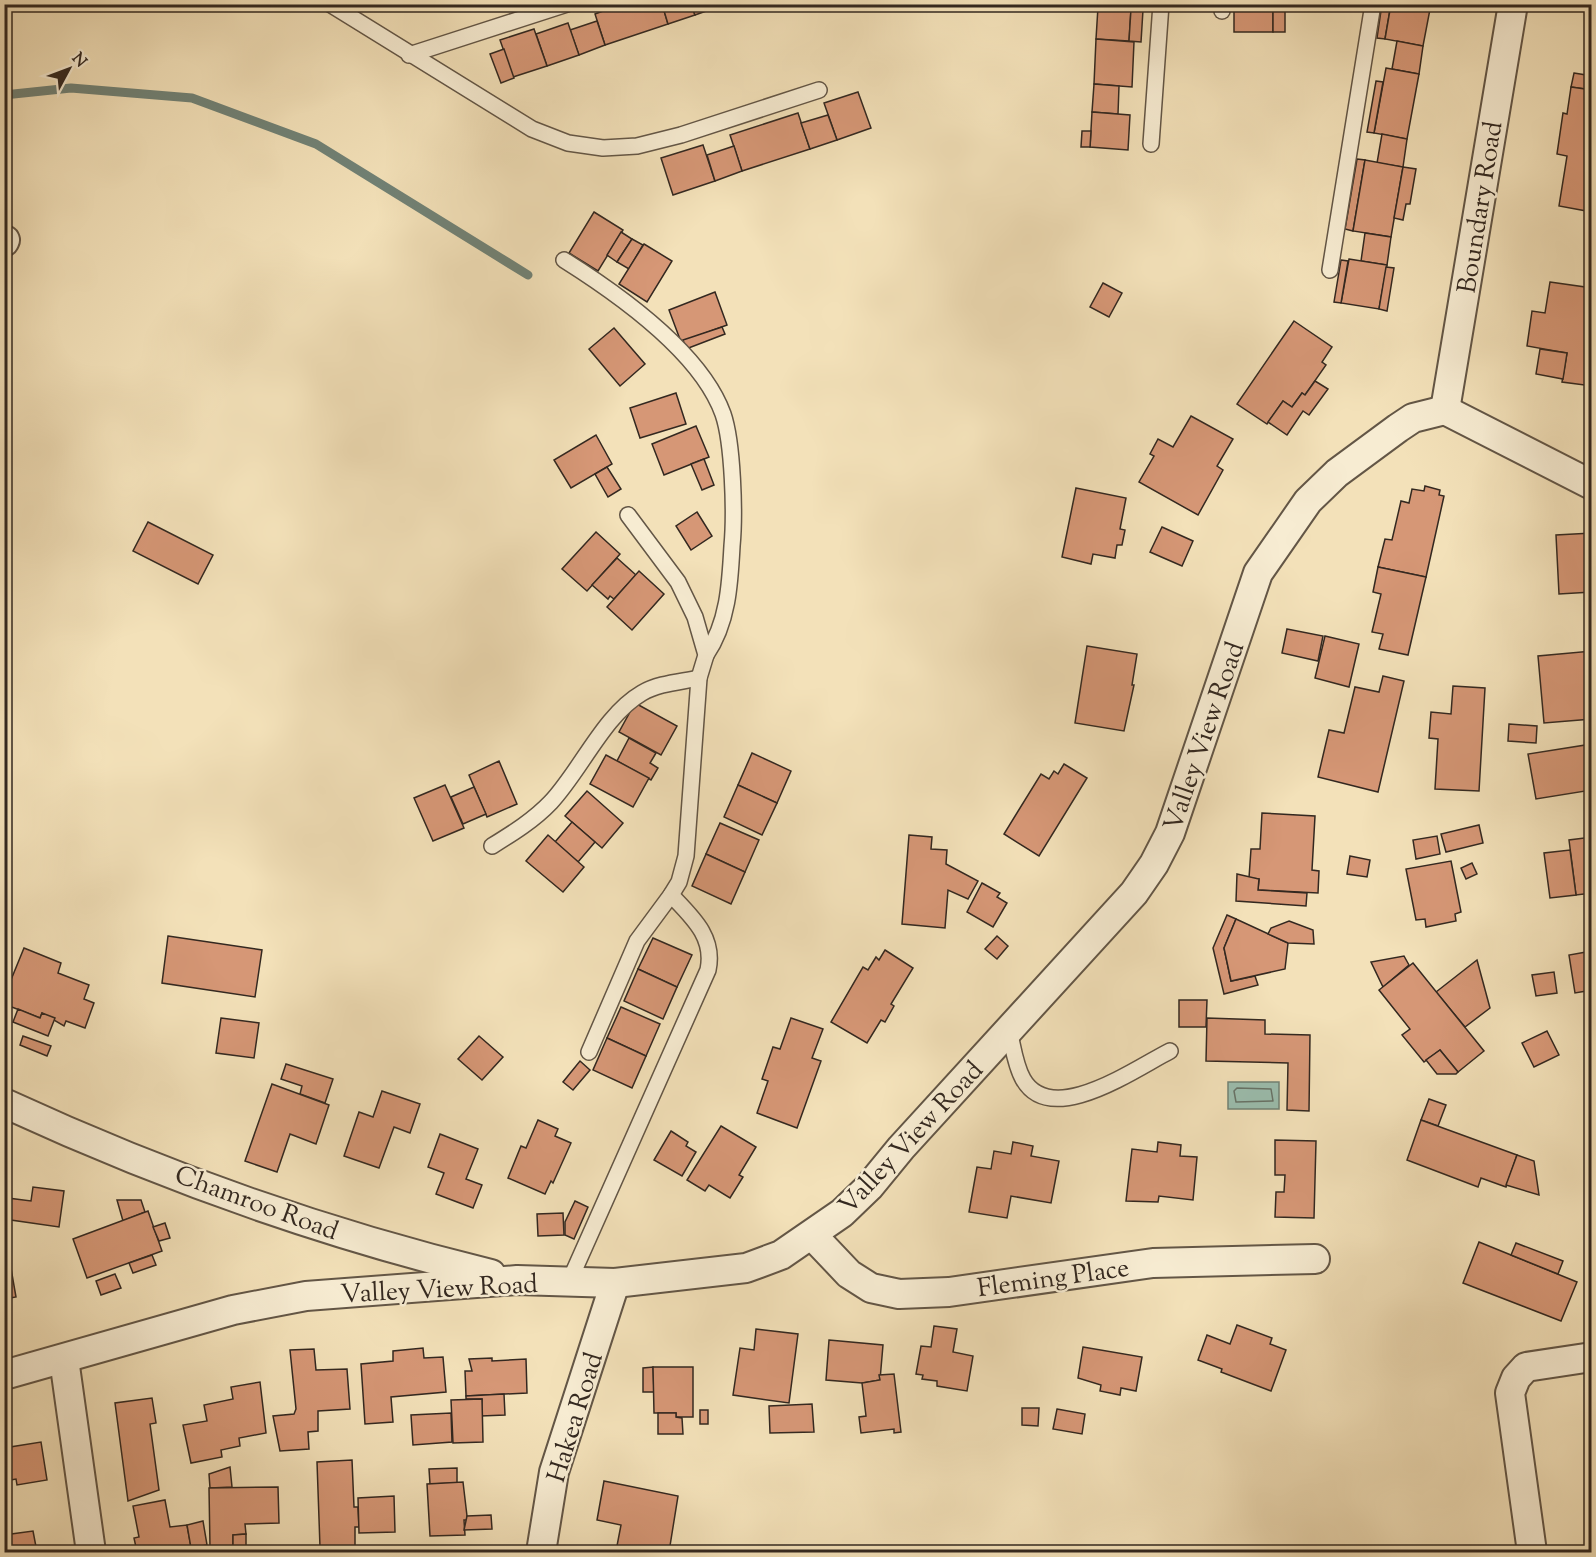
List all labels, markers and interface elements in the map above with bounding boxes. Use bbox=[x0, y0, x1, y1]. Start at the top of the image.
north arrow bbox=[39, 39, 99, 99]
text: N bbox=[66, 48, 91, 73]
street label: Boundary Road bbox=[1450, 118, 1513, 296]
street label: Valley View Road bbox=[1156, 637, 1255, 836]
street label: Valley View Road bbox=[831, 1054, 993, 1224]
street label: Chamroo Road bbox=[169, 1158, 343, 1251]
street label: Fleming Place bbox=[975, 1250, 1132, 1308]
street label: Valley View Road bbox=[339, 1267, 539, 1314]
street label: Hakea Road bbox=[539, 1348, 614, 1487]

